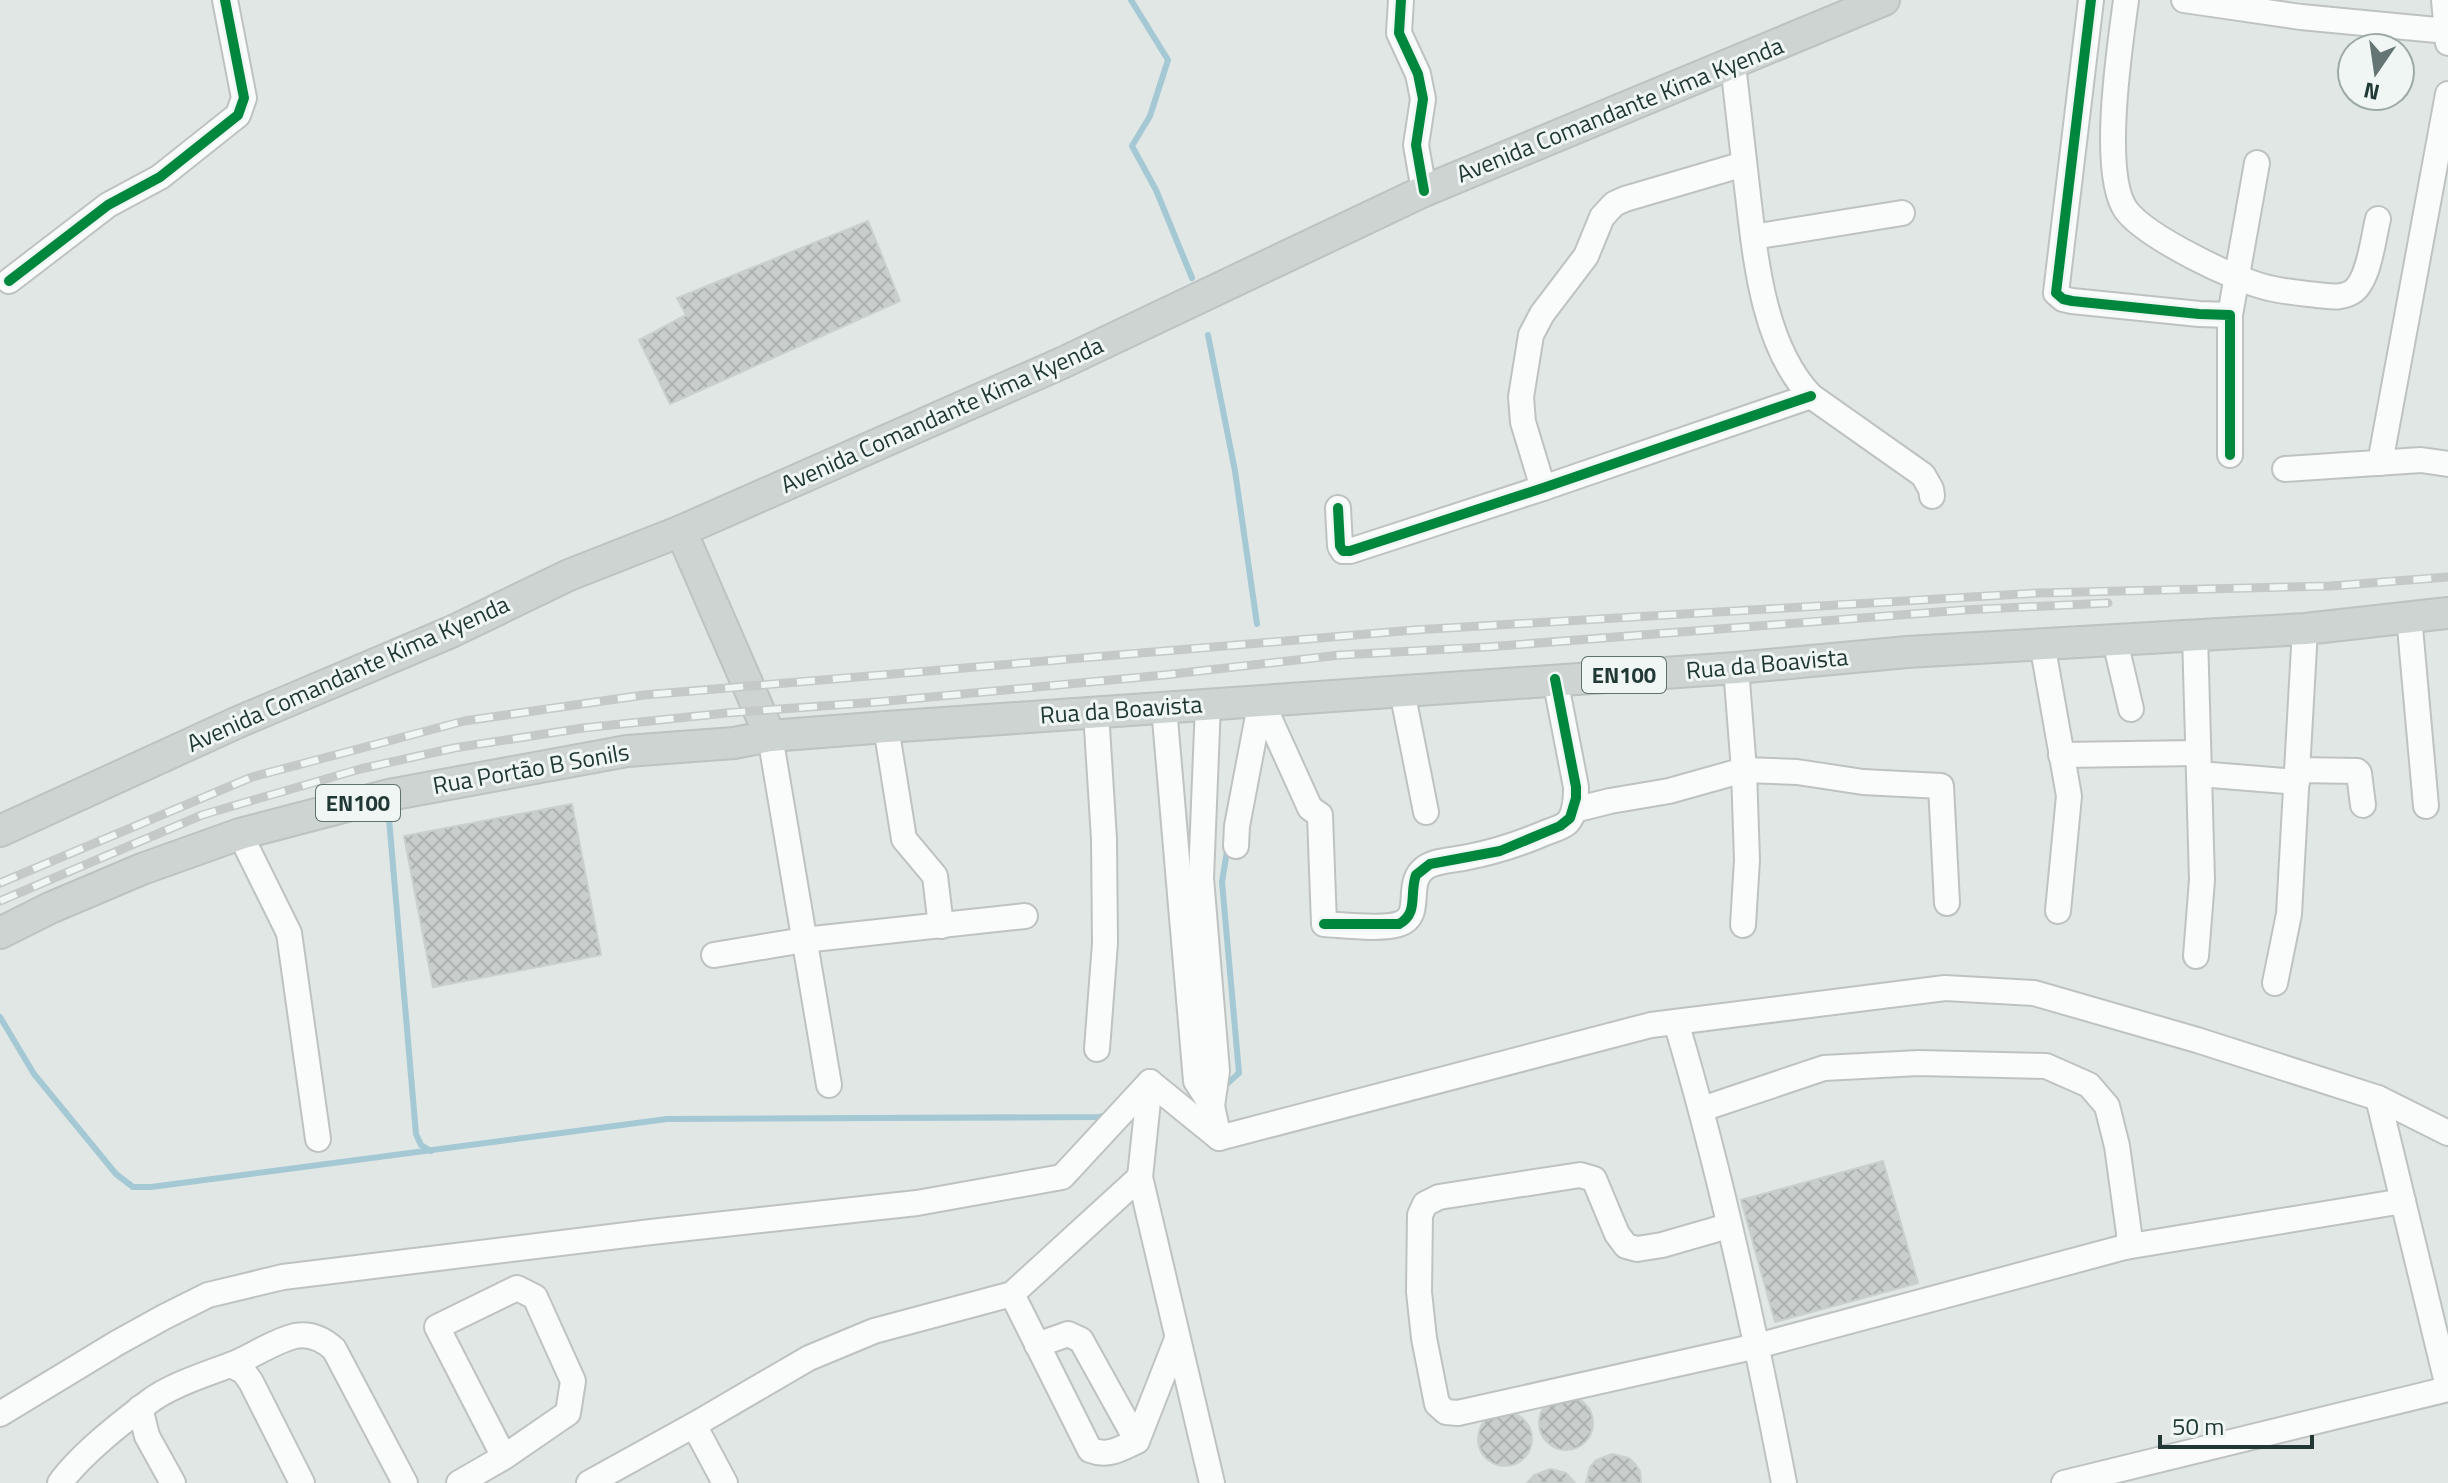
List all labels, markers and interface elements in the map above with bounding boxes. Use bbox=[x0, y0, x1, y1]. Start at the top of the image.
street label: Avenida Comandante Kima Kyenda bbox=[1451, 27, 1789, 191]
north arrow bbox=[2336, 32, 2416, 112]
text: N bbox=[2360, 73, 2383, 110]
street label: Avenida Comandante Kima Kyenda bbox=[775, 327, 1109, 502]
street label: Avenida Comandante Kima Kyenda bbox=[181, 586, 515, 761]
street label: Rua da Boavista bbox=[1684, 638, 1849, 688]
road number: EN100 bbox=[1582, 657, 1666, 693]
street label: Rua da Boavista bbox=[1039, 685, 1203, 733]
street label: Rua Portão B Sonils bbox=[430, 733, 632, 803]
road number: EN100 bbox=[316, 785, 400, 821]
scale bar bbox=[2160, 1399, 2312, 1449]
text: 50 m bbox=[2172, 1408, 2224, 1444]

